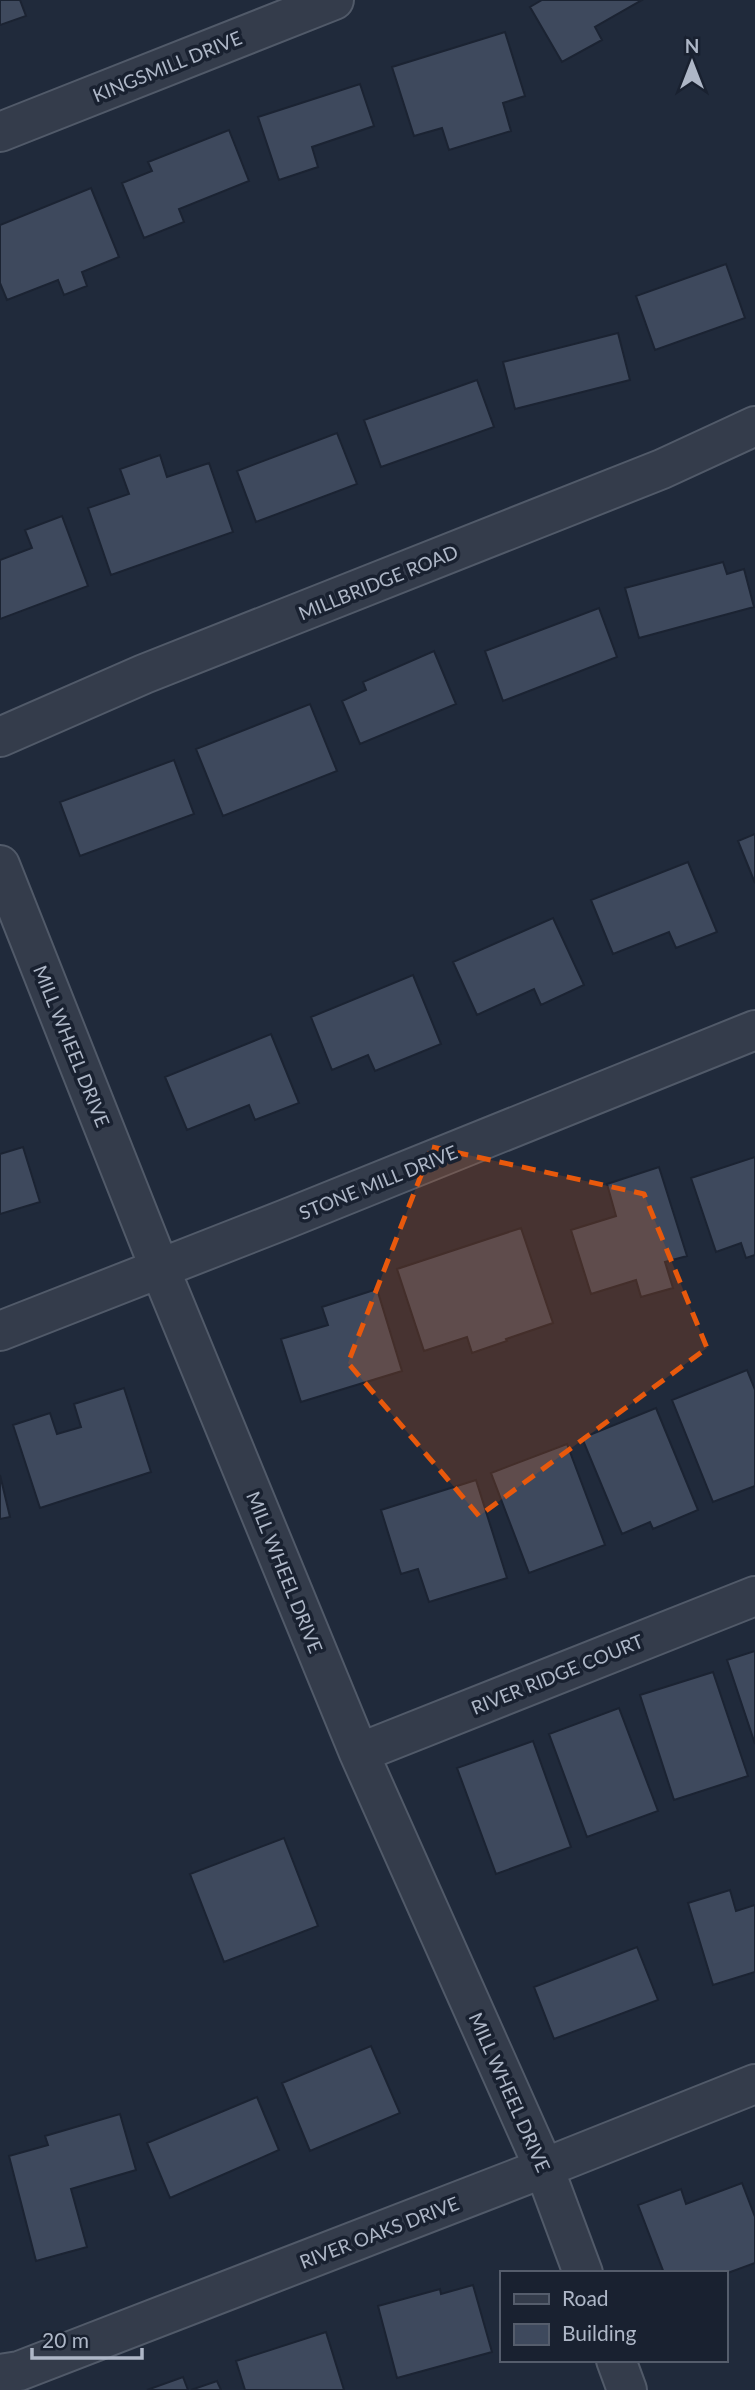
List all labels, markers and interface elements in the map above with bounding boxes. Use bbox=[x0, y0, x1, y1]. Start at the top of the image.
street label: KINGSMILL DRIVE bbox=[89, 26, 245, 106]
north arrow bbox=[657, 28, 727, 98]
text: N bbox=[685, 34, 699, 57]
street label: MILLBRIDGE ROAD bbox=[295, 539, 461, 625]
street label: MILL WHEEL DRIVE bbox=[29, 962, 115, 1130]
street label: STONE MILL DRIVE bbox=[295, 1140, 461, 1224]
street label: MILL WHEEL DRIVE bbox=[242, 1488, 328, 1656]
street label: RIVER RIDGE COURT bbox=[468, 1629, 646, 1719]
street label: MILL WHEEL DRIVE bbox=[464, 2009, 556, 2175]
street label: RIVER OAKS DRIVE bbox=[296, 2191, 462, 2273]
legend bbox=[500, 2271, 727, 2362]
text: Road bbox=[562, 2285, 609, 2310]
scale bar bbox=[32, 2316, 142, 2360]
text: Building bbox=[562, 2320, 637, 2345]
text: 20 m bbox=[42, 2327, 89, 2352]

